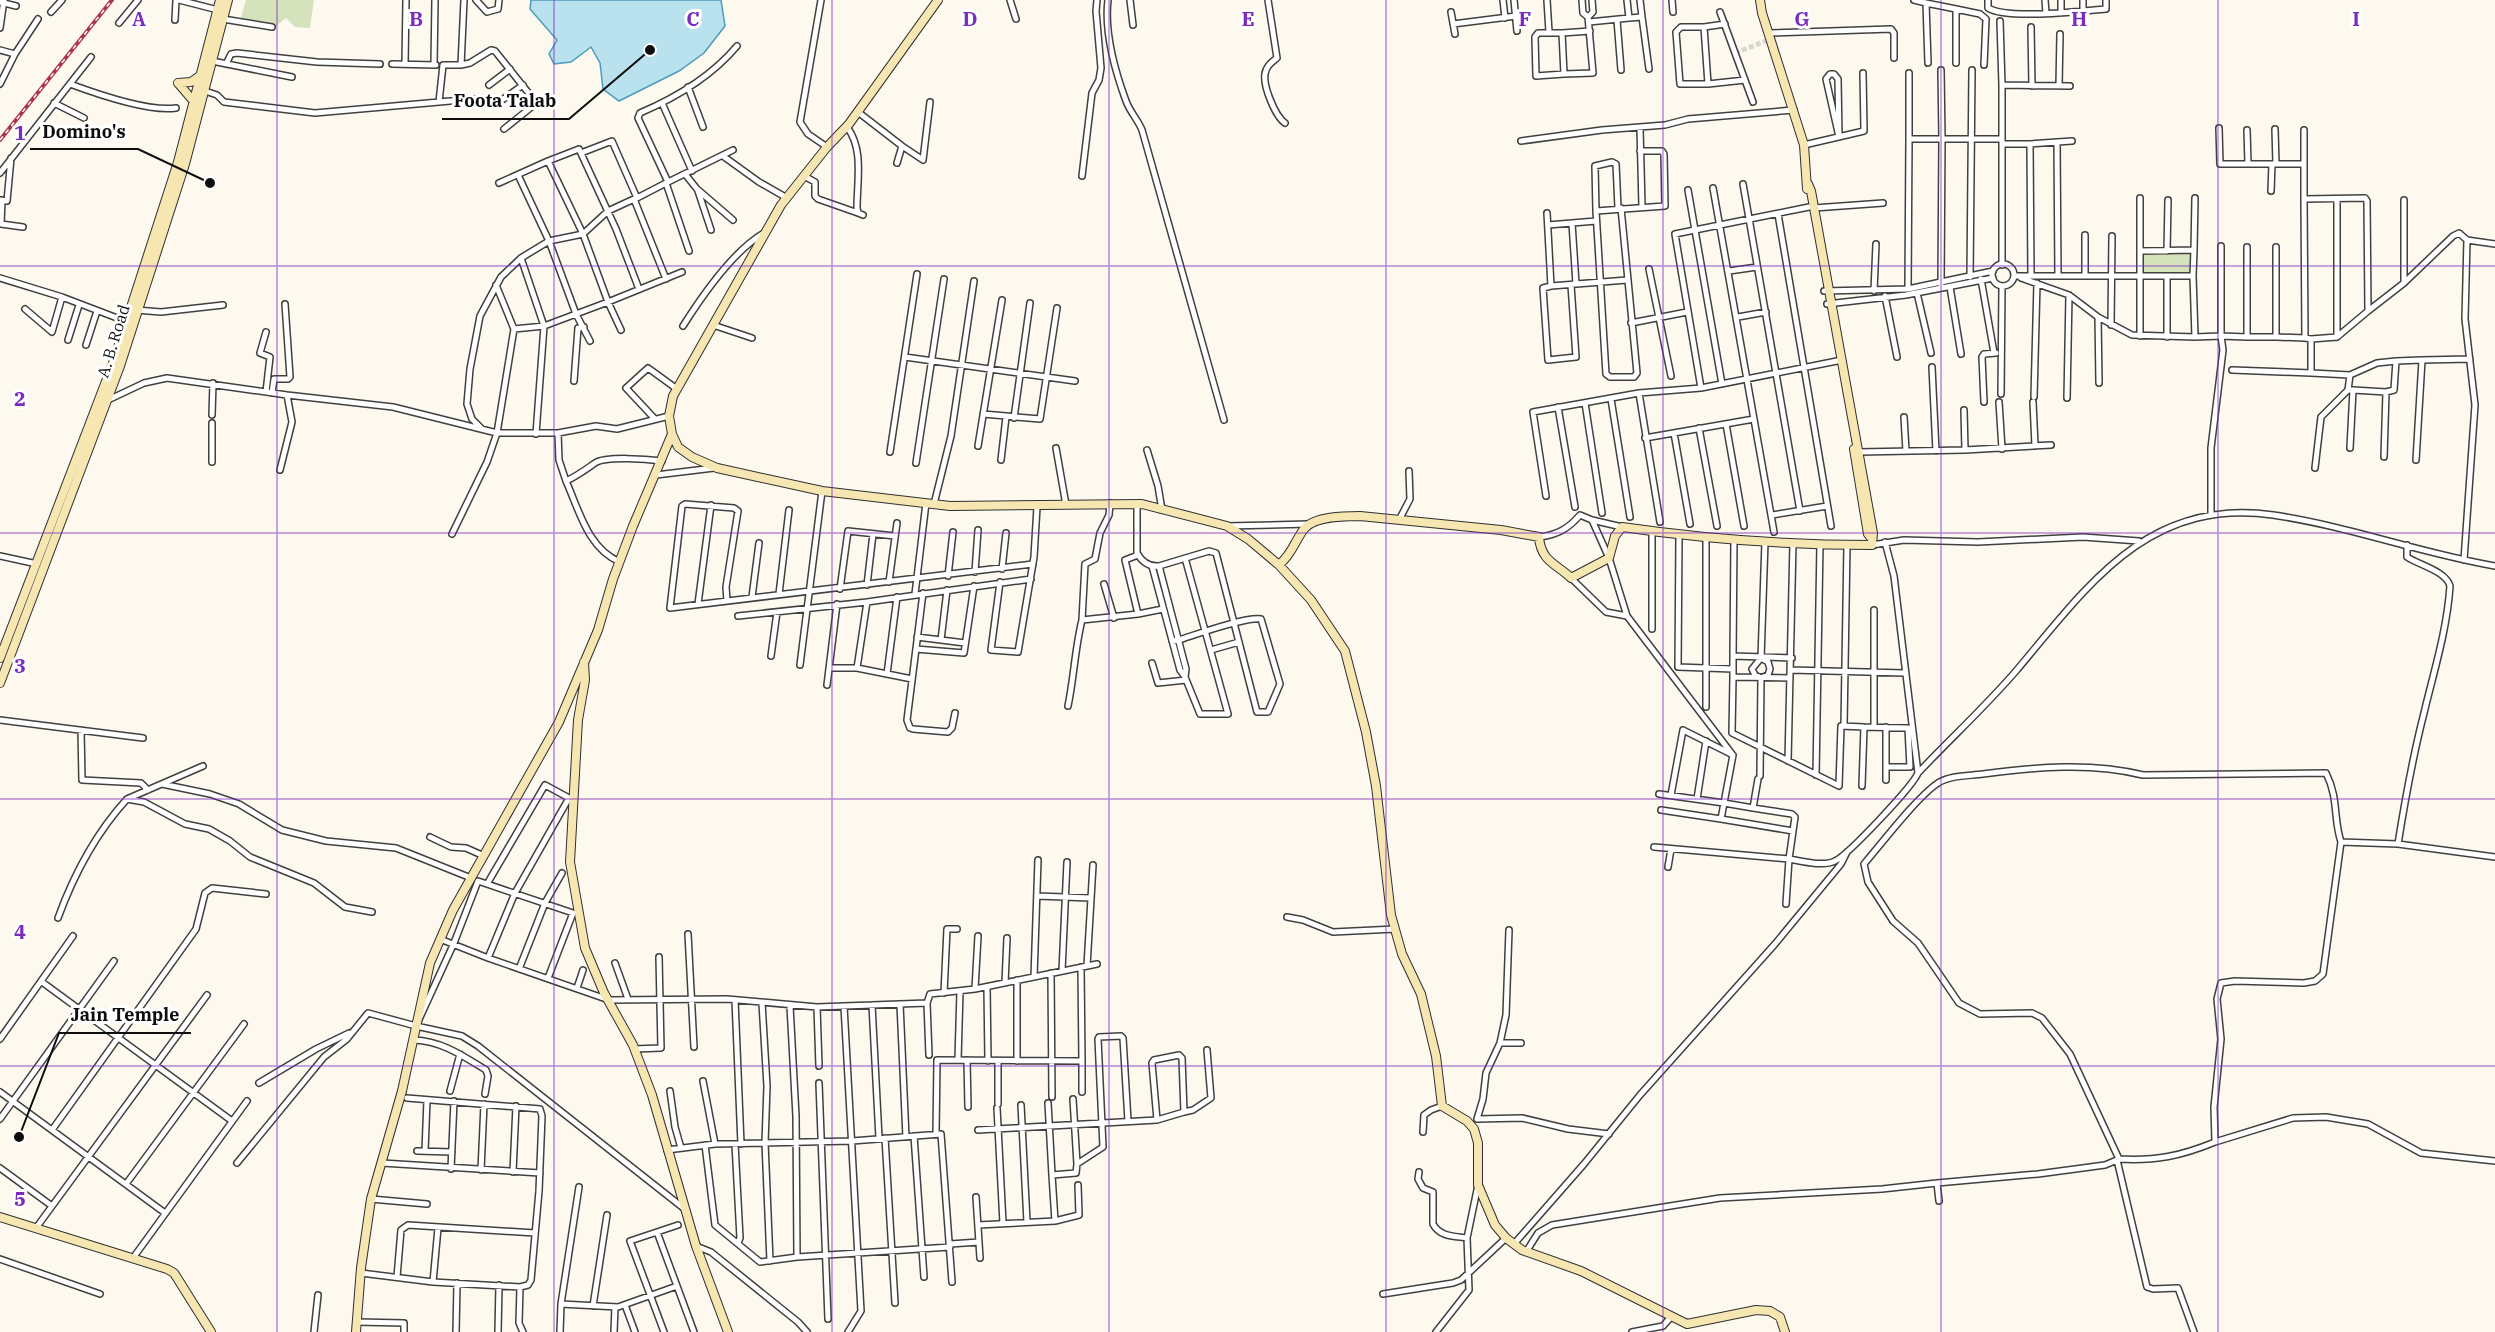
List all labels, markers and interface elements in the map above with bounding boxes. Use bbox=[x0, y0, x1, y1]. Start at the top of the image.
text: A bbox=[132, 5, 146, 32]
text: B bbox=[409, 5, 423, 32]
text: C bbox=[686, 5, 700, 32]
text: D bbox=[962, 5, 978, 32]
text: E bbox=[1241, 5, 1255, 32]
text: F bbox=[1519, 5, 1531, 32]
text: G bbox=[1794, 5, 1810, 32]
text: H bbox=[2071, 5, 2087, 32]
text: I bbox=[2352, 5, 2360, 32]
callout: Foota Talab bbox=[442, 83, 569, 119]
text: Foota Talab bbox=[454, 89, 556, 112]
callout: Domino's bbox=[30, 113, 138, 149]
text: 1 bbox=[14, 119, 26, 146]
text: Domino's bbox=[42, 120, 126, 143]
street label: A. B. Road bbox=[92, 302, 134, 380]
text: 2 bbox=[14, 385, 26, 412]
text: 3 bbox=[14, 652, 26, 679]
text: 4 bbox=[14, 918, 26, 945]
callout: Jain Temple bbox=[59, 997, 191, 1033]
text: Jain Temple bbox=[71, 1003, 179, 1026]
text: 5 bbox=[14, 1185, 26, 1212]

